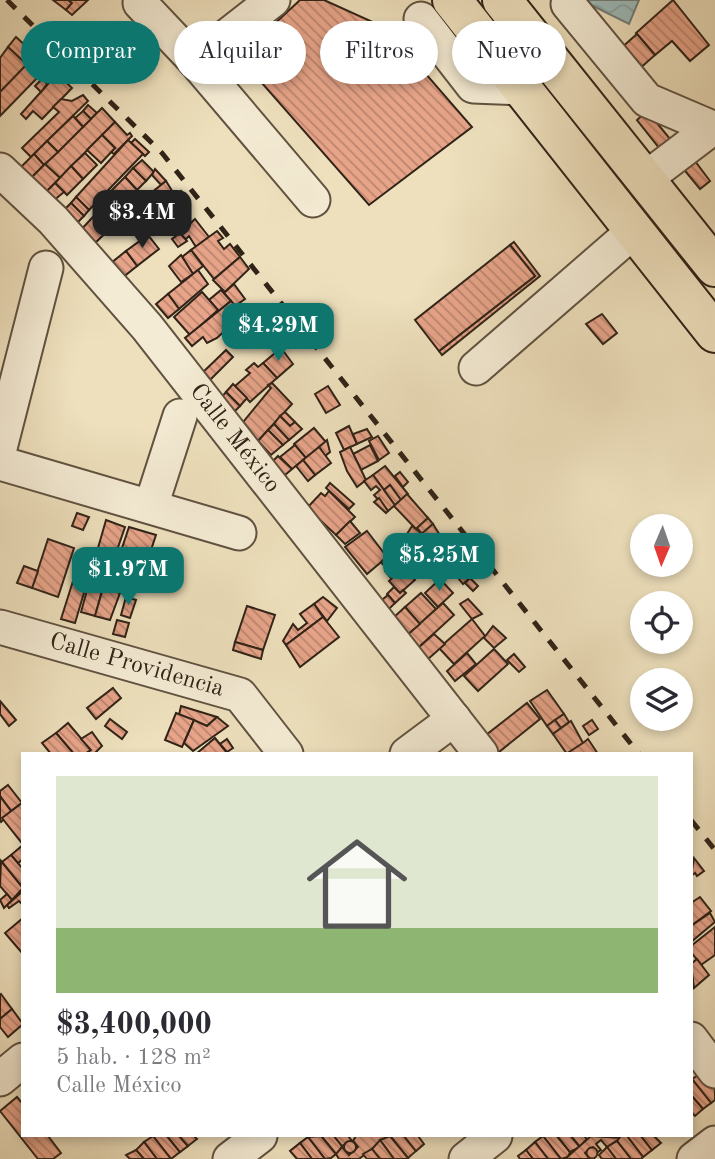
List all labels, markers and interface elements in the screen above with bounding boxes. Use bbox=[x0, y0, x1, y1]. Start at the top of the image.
chip: Comprar bbox=[21, 21, 160, 84]
chip: Alquilar bbox=[174, 21, 306, 84]
chip: Filtros bbox=[320, 21, 438, 84]
chip: Nuevo bbox=[452, 21, 566, 84]
pin: $3.4M bbox=[93, 190, 191, 250]
text: $3.4M bbox=[109, 201, 175, 224]
pin: $4.29M bbox=[221, 304, 335, 363]
text: $4.29M bbox=[238, 314, 318, 337]
street label: Calle México bbox=[184, 380, 284, 498]
north arrow bbox=[630, 514, 693, 578]
map controls bbox=[630, 514, 693, 731]
pin: $5.25M bbox=[382, 534, 496, 593]
text: $5.25M bbox=[399, 544, 479, 567]
pin: $1.97M bbox=[71, 548, 185, 607]
text: $1.97M bbox=[88, 558, 168, 581]
button: locate bbox=[630, 591, 693, 654]
street label: Calle Providencia bbox=[47, 630, 227, 702]
button: layers bbox=[630, 668, 693, 731]
icon: home bbox=[294, 821, 420, 947]
text: $3,400,000 bbox=[56, 1010, 212, 1040]
text: 5 hab. · 128 m² bbox=[56, 1046, 211, 1069]
text: Calle México bbox=[56, 1074, 182, 1097]

